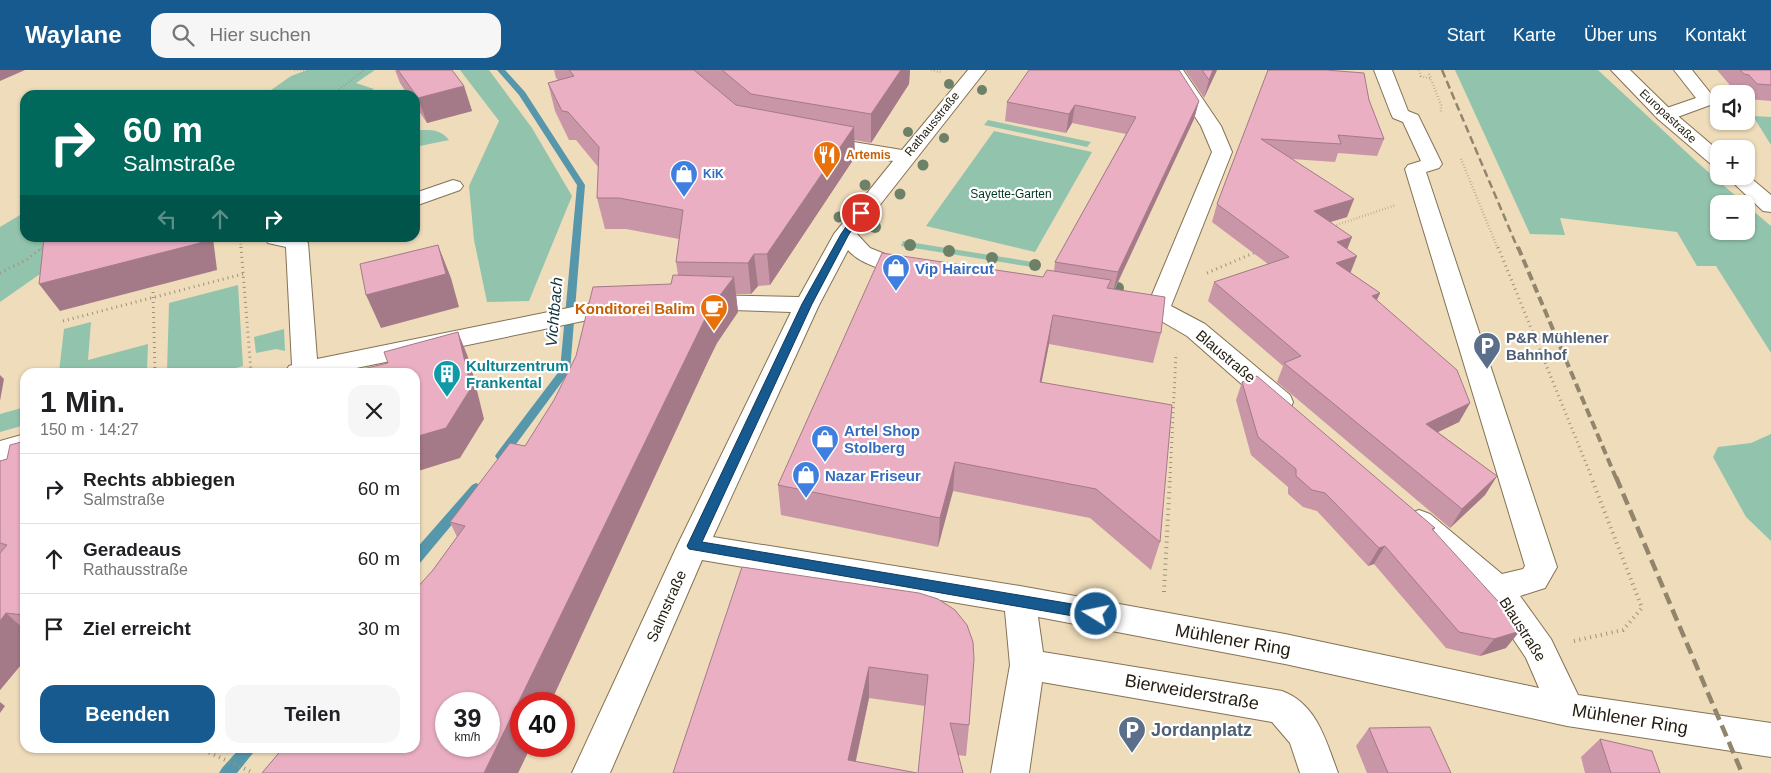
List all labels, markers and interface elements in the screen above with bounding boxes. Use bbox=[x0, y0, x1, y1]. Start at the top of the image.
search box bbox=[151, 13, 501, 58]
text: Waylane bbox=[25, 21, 121, 48]
icon: search bbox=[169, 21, 197, 49]
text: Hier suchen bbox=[209, 24, 311, 45]
text: Start bbox=[1447, 25, 1485, 45]
text: Karte bbox=[1513, 25, 1556, 45]
text: Über uns bbox=[1584, 25, 1657, 45]
text: Kontakt bbox=[1685, 25, 1746, 45]
map controls bbox=[1710, 85, 1755, 240]
button: sound bbox=[1710, 85, 1755, 130]
street label: Europastraße bbox=[1637, 86, 1700, 146]
street label: Rathausstraße bbox=[902, 89, 962, 159]
icon: right bbox=[40, 110, 105, 175]
text: 60 m bbox=[123, 110, 203, 149]
restaurant icon: Artemis bbox=[812, 140, 842, 179]
button: + bbox=[1710, 140, 1755, 185]
place label: Artemis bbox=[846, 148, 891, 162]
text: Salmstraße bbox=[123, 151, 235, 176]
shop icon: KiK bbox=[669, 159, 699, 198]
place label: KiK bbox=[703, 167, 724, 181]
park label: Sayette-Garten bbox=[970, 187, 1052, 201]
pin bbox=[840, 192, 882, 234]
button: − bbox=[1710, 195, 1755, 240]
icon: arrive bbox=[847, 199, 875, 227]
icon: left bbox=[153, 205, 181, 233]
icon: ahead bbox=[206, 205, 234, 233]
icon: right bbox=[259, 205, 287, 233]
shop icon: Vip Haircut bbox=[881, 253, 911, 292]
place label: Vip Haircut bbox=[915, 260, 994, 277]
water label: Vichtbach bbox=[542, 276, 566, 348]
cafe icon: Konditorei Balim bbox=[699, 293, 729, 332]
place label: Konditorei Balim bbox=[575, 300, 695, 317]
street label: Blaustraße bbox=[1193, 326, 1259, 386]
place label: P&R Mühlener Bahnhof bbox=[1506, 329, 1609, 363]
parking icon: P&R Mühlener Bahnhof bbox=[1472, 331, 1502, 370]
place label: Kulturzentrum Frankental bbox=[466, 357, 569, 391]
building icon: Kulturzentrum Frankental bbox=[432, 359, 462, 398]
text: 1 Min. bbox=[40, 385, 125, 418]
button: close bbox=[348, 385, 400, 437]
text: 150 m · 14:27 bbox=[40, 421, 139, 438]
place label: Artel Shop Stolberg bbox=[844, 422, 920, 456]
shop icon: Artel Shop Stolberg bbox=[810, 424, 840, 463]
shop icon: Nazar Friseur bbox=[791, 460, 821, 499]
place label: Nazar Friseur bbox=[825, 467, 921, 484]
text: Rechts abbiegen bbox=[83, 469, 235, 490]
icon: right bbox=[40, 475, 68, 503]
text: 60 m bbox=[358, 478, 400, 499]
text: Salmstraße bbox=[83, 491, 165, 508]
text: Geradeaus bbox=[83, 539, 181, 560]
icon: ahead bbox=[40, 545, 68, 573]
text: 60 m bbox=[358, 548, 400, 569]
text: Rathausstraße bbox=[83, 561, 188, 578]
street label: Salmstraße bbox=[643, 568, 689, 644]
position arrow bbox=[1069, 587, 1121, 639]
street label: Blaustraße bbox=[1496, 594, 1550, 664]
icon: arrive bbox=[40, 615, 68, 643]
text: Ziel erreicht bbox=[83, 618, 191, 639]
text: 30 m bbox=[358, 618, 400, 639]
street label: Mühlener Ring bbox=[1174, 620, 1292, 660]
street label: Bierweiderstraße bbox=[1123, 670, 1261, 714]
button: Beenden bbox=[40, 685, 215, 743]
button: Teilen bbox=[225, 685, 400, 743]
speed limit sign: 40 bbox=[510, 692, 575, 757]
street label: Mühlener Ring bbox=[1571, 700, 1689, 738]
text: 39 bbox=[454, 704, 481, 732]
parking icon: Jordanplatz bbox=[1117, 715, 1147, 754]
place label: Jordanplatz bbox=[1151, 720, 1252, 740]
text: km/h bbox=[454, 730, 481, 744]

